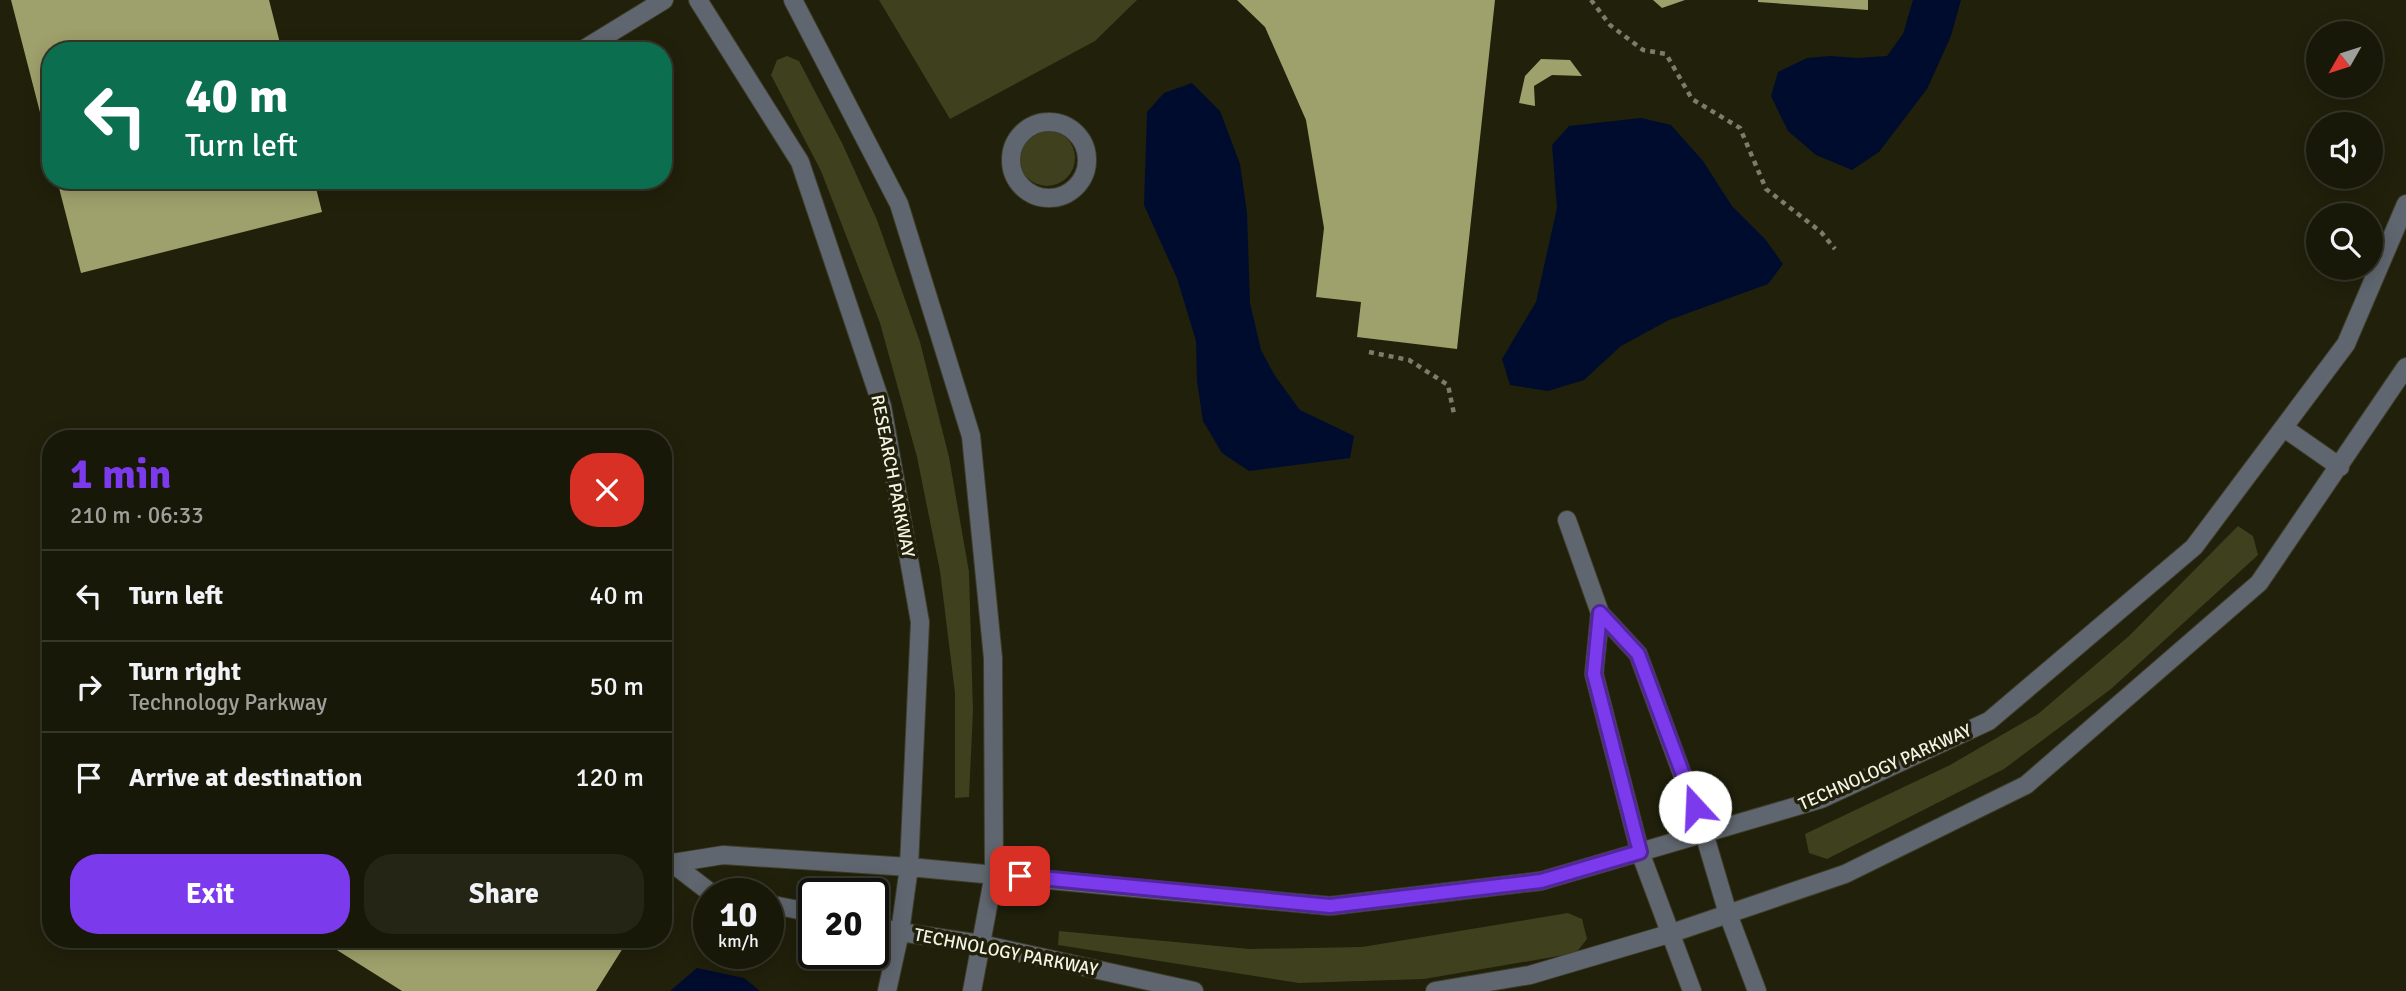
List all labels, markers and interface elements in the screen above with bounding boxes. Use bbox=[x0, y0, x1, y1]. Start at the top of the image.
north arrow bbox=[2306, 21, 2384, 98]
map controls bbox=[2306, 21, 2383, 280]
text: 40 m bbox=[185, 66, 288, 126]
icon: left bbox=[70, 70, 161, 161]
button: sound bbox=[2306, 112, 2383, 189]
text: Turn left bbox=[185, 126, 298, 165]
button: search bbox=[2306, 203, 2383, 280]
street label: RESEARCH PARKWAY bbox=[866, 393, 920, 559]
text: 1 min bbox=[70, 449, 171, 500]
button: close bbox=[570, 453, 644, 527]
text: 210 m · 06:33 bbox=[70, 501, 204, 530]
icon: left bbox=[70, 577, 108, 615]
text: Turn left bbox=[129, 580, 223, 612]
text: 40 m bbox=[589, 580, 644, 612]
text: Turn right bbox=[129, 656, 241, 688]
icon: right bbox=[70, 668, 108, 706]
text: 50 m bbox=[589, 671, 644, 703]
text: Technology Parkway bbox=[129, 688, 327, 717]
street label: TECHNOLOGY PARKWAY bbox=[1795, 719, 1975, 815]
icon: arrive bbox=[70, 759, 108, 797]
text: Arrive at destination bbox=[129, 762, 362, 794]
text: 120 m bbox=[575, 762, 644, 794]
position arrow bbox=[1658, 770, 1732, 844]
pin bbox=[990, 846, 1050, 906]
button: Exit bbox=[70, 854, 350, 934]
button: Share bbox=[364, 854, 644, 934]
icon: arrive bbox=[1001, 857, 1039, 895]
speed limit sign: 20 bbox=[798, 878, 889, 969]
text: 10 bbox=[720, 893, 757, 936]
street label: TECHNOLOGY PARKWAY bbox=[912, 923, 1100, 981]
text: km/h bbox=[718, 930, 759, 952]

